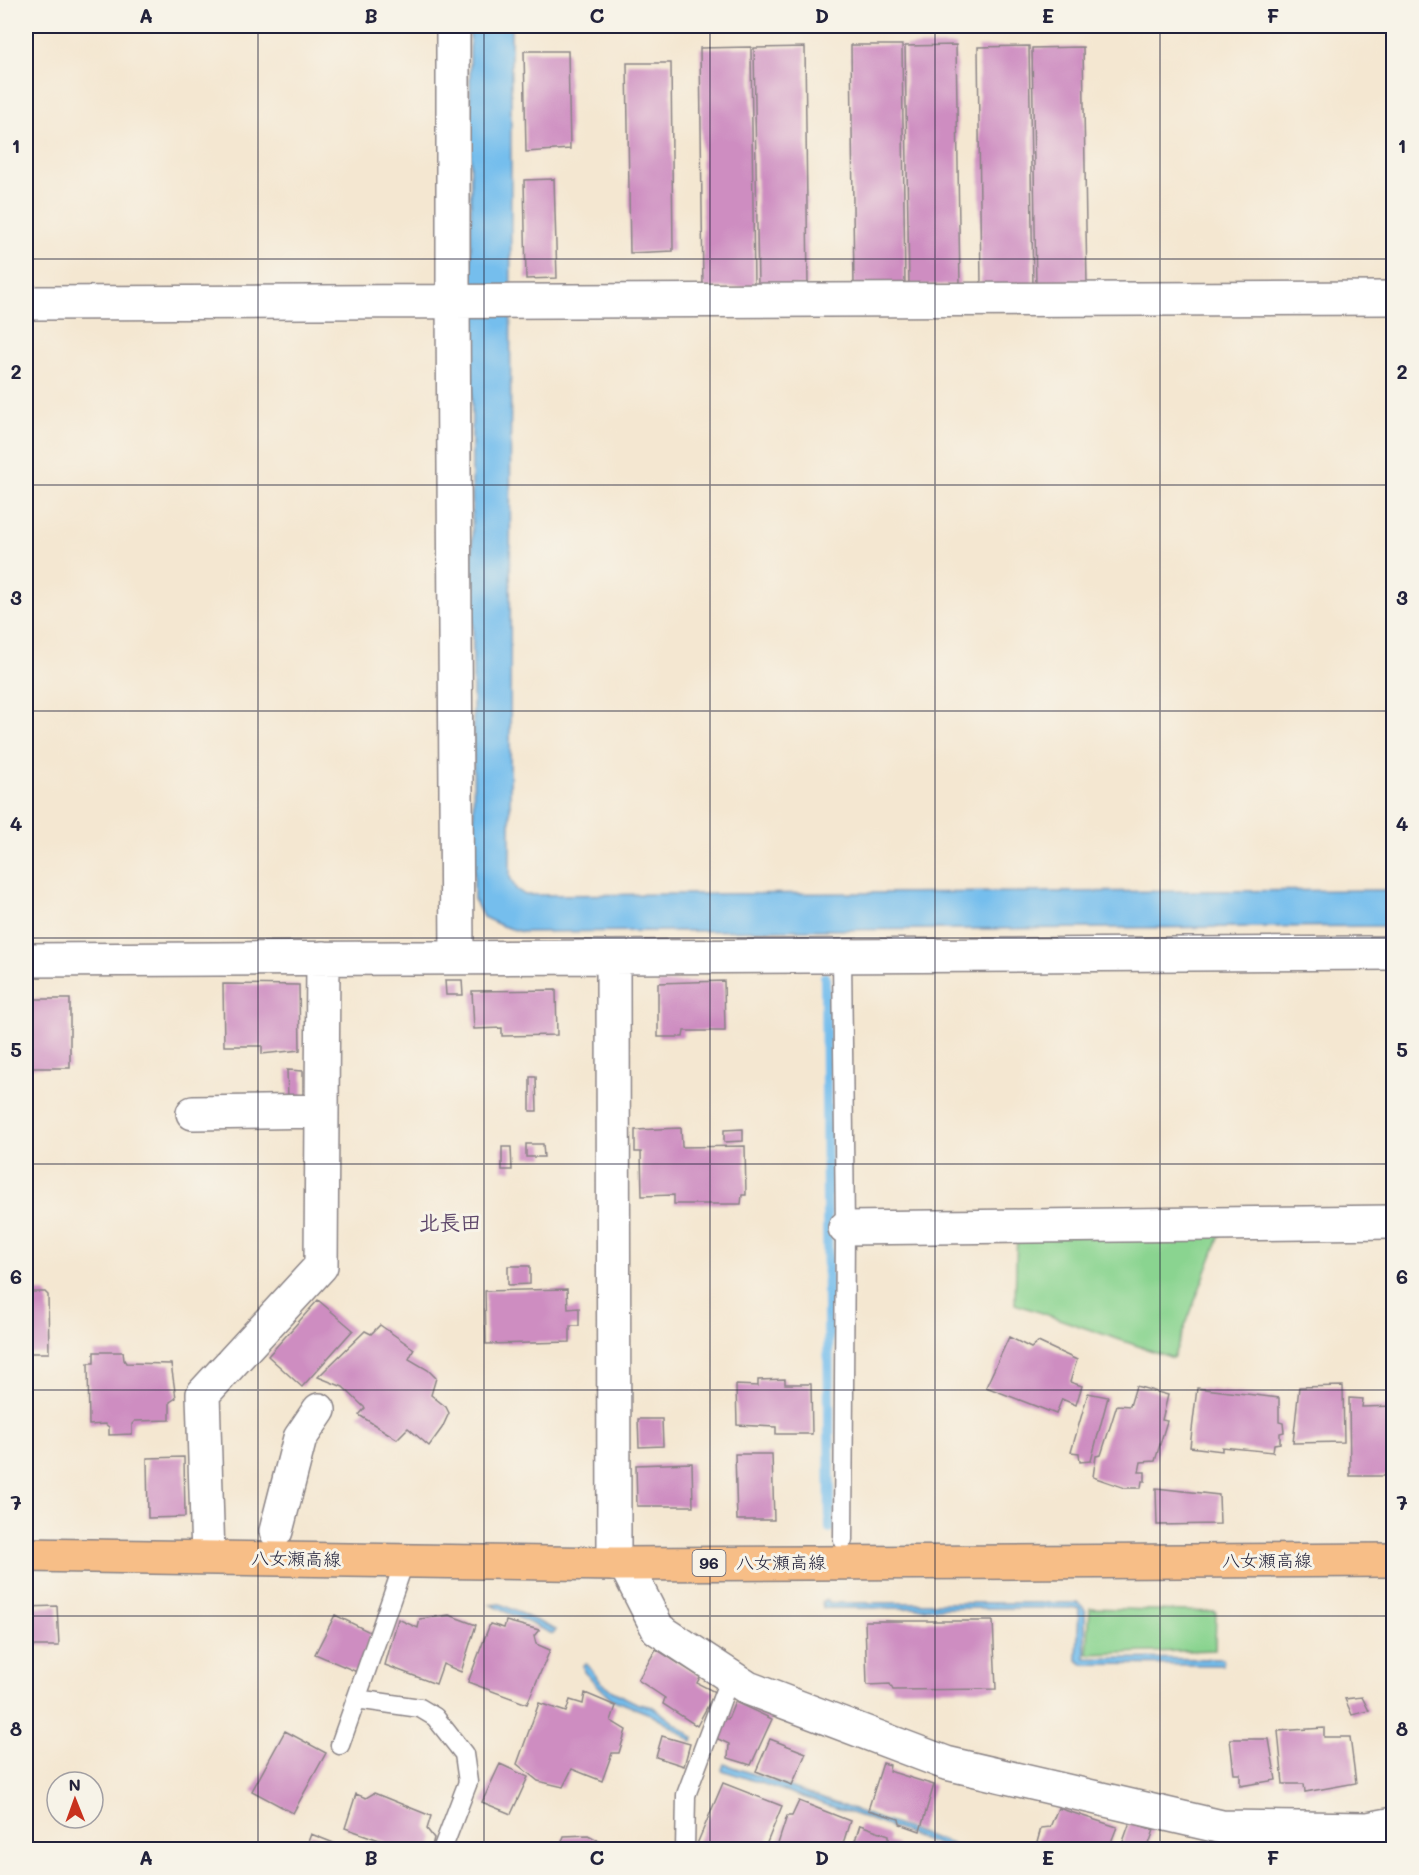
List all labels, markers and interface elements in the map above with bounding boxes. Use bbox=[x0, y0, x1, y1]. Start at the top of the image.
text: A bbox=[139, 2, 153, 28]
text: B bbox=[364, 2, 378, 28]
text: C bbox=[590, 2, 605, 28]
text: D bbox=[815, 2, 829, 28]
text: E bbox=[1042, 2, 1054, 28]
text: F bbox=[1267, 2, 1280, 28]
text: 1 bbox=[12, 132, 20, 158]
text: 1 bbox=[1398, 132, 1406, 158]
text: 2 bbox=[10, 358, 22, 384]
text: 2 bbox=[1396, 358, 1408, 384]
text: 3 bbox=[10, 584, 22, 610]
text: 3 bbox=[1396, 584, 1408, 610]
text: 4 bbox=[10, 810, 23, 836]
text: 4 bbox=[1396, 810, 1409, 836]
text: 5 bbox=[10, 1036, 22, 1062]
text: 5 bbox=[1396, 1036, 1408, 1062]
district label: 北長田 bbox=[419, 1208, 482, 1235]
text: 6 bbox=[10, 1263, 22, 1289]
text: 6 bbox=[1396, 1263, 1408, 1289]
text: 7 bbox=[10, 1489, 22, 1515]
text: 7 bbox=[1396, 1489, 1408, 1515]
street label: 八女瀬高線 bbox=[251, 1545, 341, 1571]
street label: 八女瀬高線 bbox=[1222, 1548, 1312, 1572]
road number: 96 bbox=[692, 1550, 726, 1576]
street label: 八女瀬高線 bbox=[736, 1550, 826, 1574]
text: 8 bbox=[10, 1715, 22, 1741]
text: 8 bbox=[1396, 1715, 1408, 1741]
north arrow bbox=[45, 1770, 105, 1830]
text: N bbox=[68, 1774, 81, 1795]
text: A bbox=[139, 1844, 153, 1870]
text: B bbox=[364, 1844, 378, 1870]
text: C bbox=[590, 1844, 605, 1870]
text: D bbox=[815, 1844, 829, 1870]
text: E bbox=[1042, 1844, 1054, 1870]
text: F bbox=[1267, 1844, 1280, 1870]

